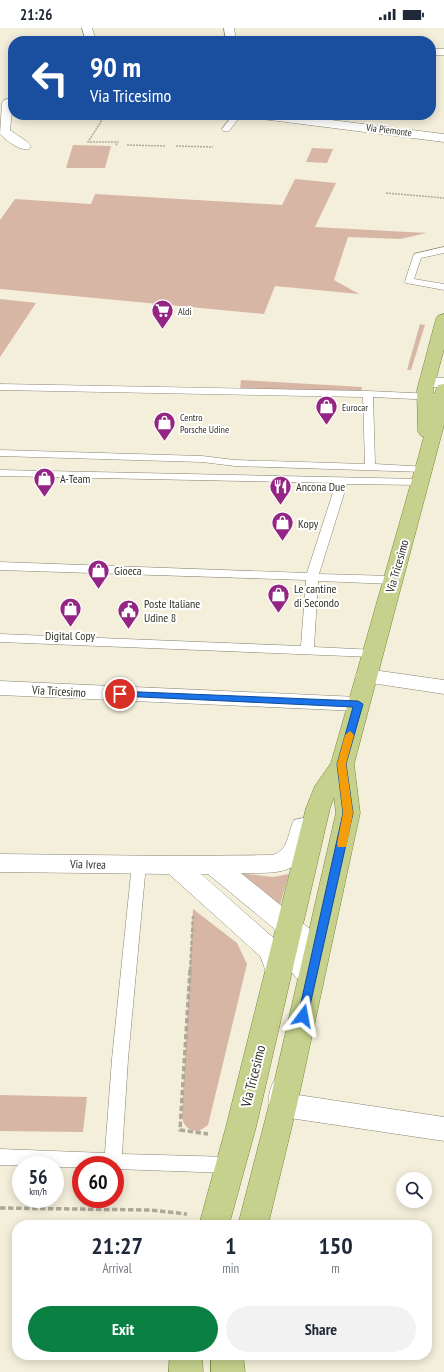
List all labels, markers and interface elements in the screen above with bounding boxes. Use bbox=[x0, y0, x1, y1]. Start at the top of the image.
text: 21:26 bbox=[20, 5, 52, 24]
text: 90 m bbox=[90, 48, 141, 85]
icon: left bbox=[24, 52, 76, 104]
text: Via Tricesimo bbox=[90, 84, 171, 107]
street label: Via Piemonte bbox=[365, 121, 412, 139]
supermarket icon: Aldi bbox=[149, 298, 175, 331]
place label: Aldi bbox=[178, 305, 192, 318]
shop icon: Eurocar bbox=[313, 394, 339, 427]
place label: Eurocar bbox=[342, 401, 368, 414]
shop icon: Centro Porsche Udine bbox=[151, 410, 177, 443]
place label: Centro Porsche Udine bbox=[180, 411, 229, 436]
shop icon: A-Team bbox=[32, 465, 58, 498]
place label: A-Team bbox=[60, 471, 90, 486]
restaurant icon: Ancona Due bbox=[267, 473, 293, 506]
place label: Ancona Due bbox=[296, 479, 345, 494]
shop icon: Kopy bbox=[270, 510, 296, 543]
place label: Kopy bbox=[298, 516, 319, 531]
street label: Via Tricesimo bbox=[382, 538, 412, 595]
shop icon: Gioeca bbox=[85, 557, 111, 590]
place label: Gioeca bbox=[114, 563, 142, 578]
place label: Le cantine di Secondo bbox=[294, 581, 339, 610]
shop icon: Le cantine di Secondo bbox=[265, 582, 291, 615]
shop icon: Digital Copy bbox=[57, 595, 83, 628]
place label: Poste Italiane Udine 8 bbox=[144, 596, 200, 625]
public building icon: Poste Italiane Udine 8 bbox=[115, 597, 141, 630]
place label: Digital Copy bbox=[45, 628, 96, 643]
pin bbox=[103, 677, 137, 711]
street label: Via Tricesimo bbox=[31, 682, 86, 700]
icon: arrive bbox=[109, 683, 131, 705]
street label: Via Ivrea bbox=[69, 856, 106, 872]
position arrow bbox=[282, 995, 324, 1037]
street label: Via Tricesimo bbox=[236, 1043, 269, 1110]
speed limit sign: 60 bbox=[72, 1156, 124, 1208]
text: 56 bbox=[28, 1164, 48, 1190]
map controls bbox=[396, 1172, 432, 1208]
button: search bbox=[396, 1172, 432, 1208]
text: km/h bbox=[29, 1185, 47, 1198]
text: 21:27 bbox=[91, 1230, 143, 1261]
text: 1 bbox=[225, 1230, 236, 1261]
text: 150 bbox=[318, 1230, 353, 1261]
text: Arrival bbox=[102, 1260, 132, 1277]
text: min bbox=[222, 1260, 239, 1277]
text: m bbox=[331, 1260, 340, 1277]
button: Exit bbox=[28, 1306, 218, 1352]
button: Share bbox=[226, 1306, 416, 1352]

